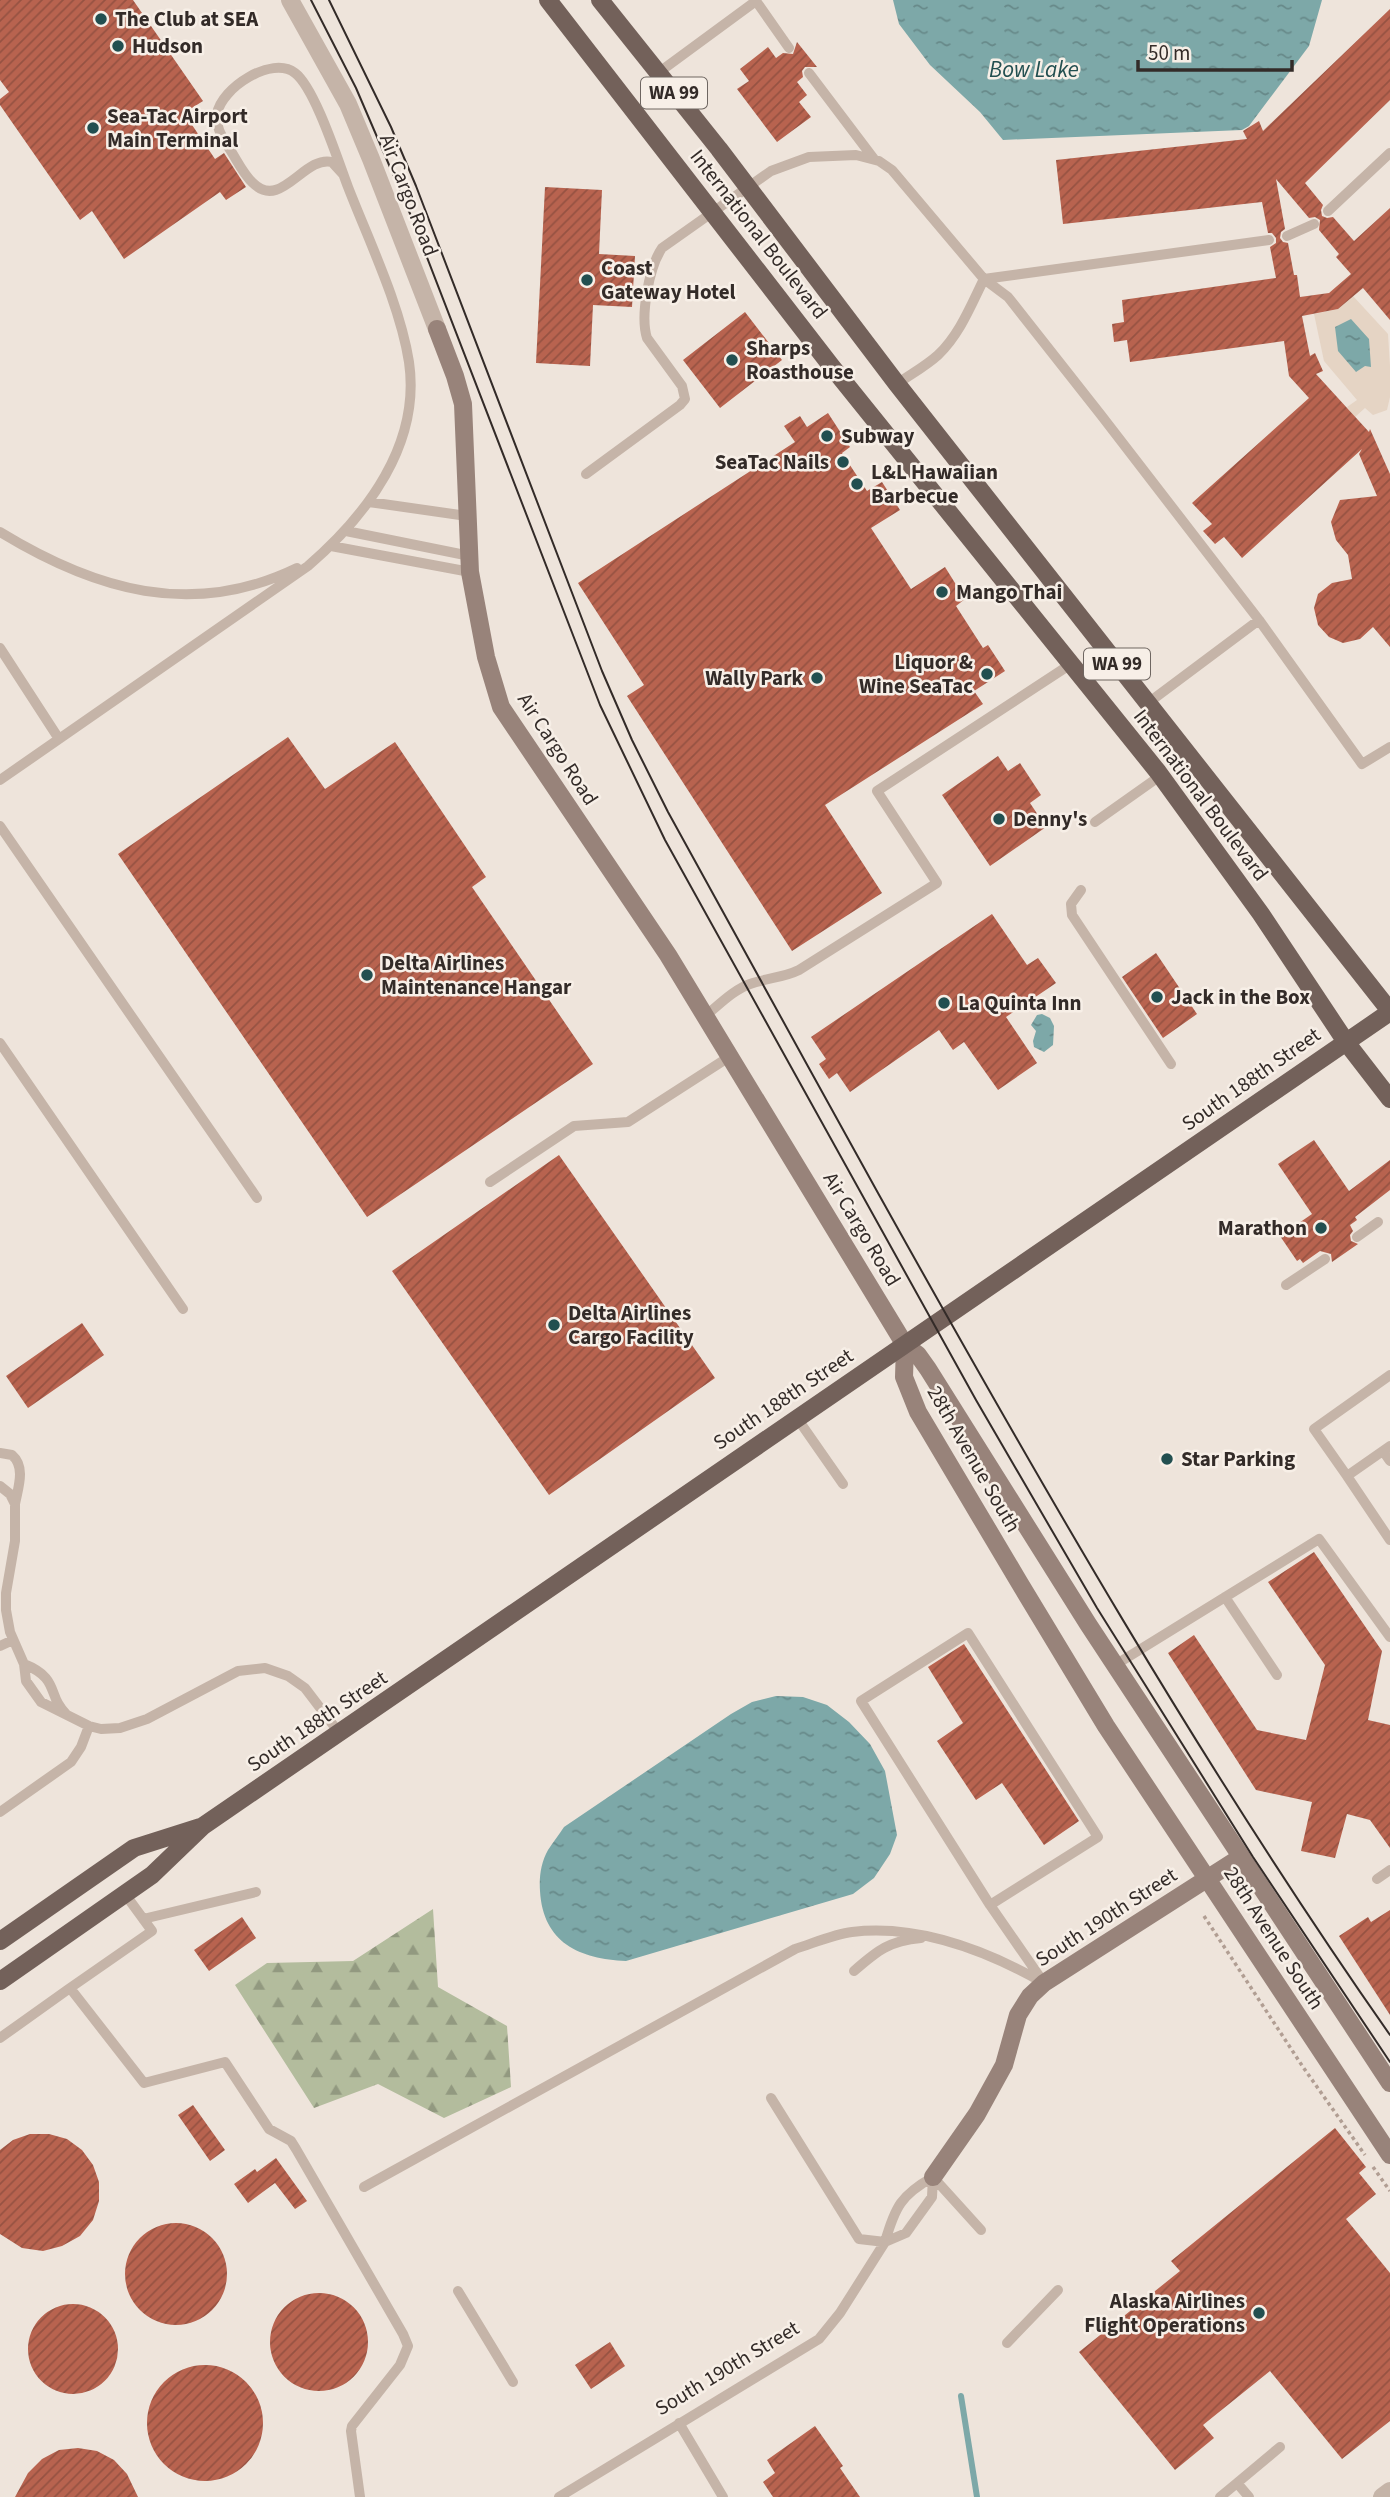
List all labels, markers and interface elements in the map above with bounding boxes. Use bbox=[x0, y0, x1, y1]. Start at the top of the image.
place label: The Club at SEA bbox=[115, 4, 259, 34]
marker: The Club at SEA bbox=[93, 11, 109, 27]
scale bar bbox=[1138, 28, 1292, 72]
place label: Hudson bbox=[132, 31, 203, 61]
marker: Hudson bbox=[110, 38, 126, 54]
text: 50 m bbox=[1148, 38, 1190, 68]
water label: Bow Lake bbox=[989, 53, 1079, 86]
road number: WA 99 bbox=[641, 78, 707, 108]
place label: Sea-Tac Airport Main Terminal bbox=[107, 101, 248, 155]
marker: Sea-Tac Airport Main Terminal bbox=[85, 120, 101, 136]
street label: Air Cargo Road bbox=[372, 130, 446, 260]
street label: International Boulevard bbox=[683, 143, 835, 325]
place label: Coast Gateway Hotel bbox=[601, 253, 736, 307]
marker: Coast Gateway Hotel bbox=[579, 272, 595, 288]
place label: Sharps Roasthouse bbox=[746, 333, 854, 387]
marker: Sharps Roasthouse bbox=[724, 352, 740, 368]
place label: Subway bbox=[841, 421, 915, 451]
marker: Subway bbox=[819, 428, 835, 444]
place label: SeaTac Nails bbox=[715, 447, 829, 477]
marker: SeaTac Nails bbox=[835, 454, 851, 470]
place label: L&L Hawaiian Barbecue bbox=[871, 457, 998, 511]
marker: L&L Hawaiian Barbecue bbox=[849, 476, 865, 492]
place label: Mango Thai bbox=[956, 577, 1062, 607]
marker: Mango Thai bbox=[934, 584, 950, 600]
place label: Liquor & Wine SeaTac bbox=[859, 647, 973, 701]
road number: WA 99 bbox=[1084, 649, 1150, 680]
place label: Wally Park bbox=[705, 663, 803, 693]
marker: Liquor & Wine SeaTac bbox=[979, 666, 995, 682]
marker: Wally Park bbox=[809, 670, 825, 686]
street label: Air Cargo Road bbox=[510, 687, 606, 811]
street label: International Boulevard bbox=[1126, 703, 1276, 887]
place label: Denny's bbox=[1013, 804, 1087, 834]
marker: Denny's bbox=[991, 811, 1007, 827]
place label: Delta Airlines Maintenance Hangar bbox=[381, 948, 572, 1002]
marker: Delta Airlines Maintenance Hangar bbox=[359, 967, 375, 983]
place label: Jack in the Box bbox=[1171, 982, 1310, 1012]
place label: La Quinta Inn bbox=[958, 988, 1081, 1018]
marker: Jack in the Box bbox=[1149, 989, 1165, 1005]
marker: La Quinta Inn bbox=[936, 995, 952, 1011]
street label: South 188th Street bbox=[1175, 1020, 1327, 1138]
street label: Air Cargo Road bbox=[816, 1166, 908, 1292]
place label: Marathon bbox=[1218, 1213, 1307, 1243]
marker: Marathon bbox=[1313, 1220, 1329, 1236]
place label: Delta Airlines Cargo Facility bbox=[568, 1298, 694, 1352]
marker: Delta Airlines Cargo Facility bbox=[546, 1317, 562, 1333]
street label: South 188th Street bbox=[707, 1341, 859, 1457]
street label: 28th Avenue South bbox=[920, 1380, 1028, 1538]
place label: Star Parking bbox=[1181, 1444, 1295, 1474]
marker: Star Parking bbox=[1159, 1451, 1175, 1467]
street label: South 188th Street bbox=[241, 1663, 393, 1779]
street label: South 190th Street bbox=[1029, 1860, 1183, 1974]
street label: 28th Avenue South bbox=[1216, 1861, 1332, 2015]
place label: Alaska Airlines Flight Operations bbox=[1084, 2286, 1245, 2340]
marker: Alaska Airlines Flight Operations bbox=[1251, 2305, 1267, 2321]
street label: South 190th Street bbox=[649, 2313, 805, 2423]

